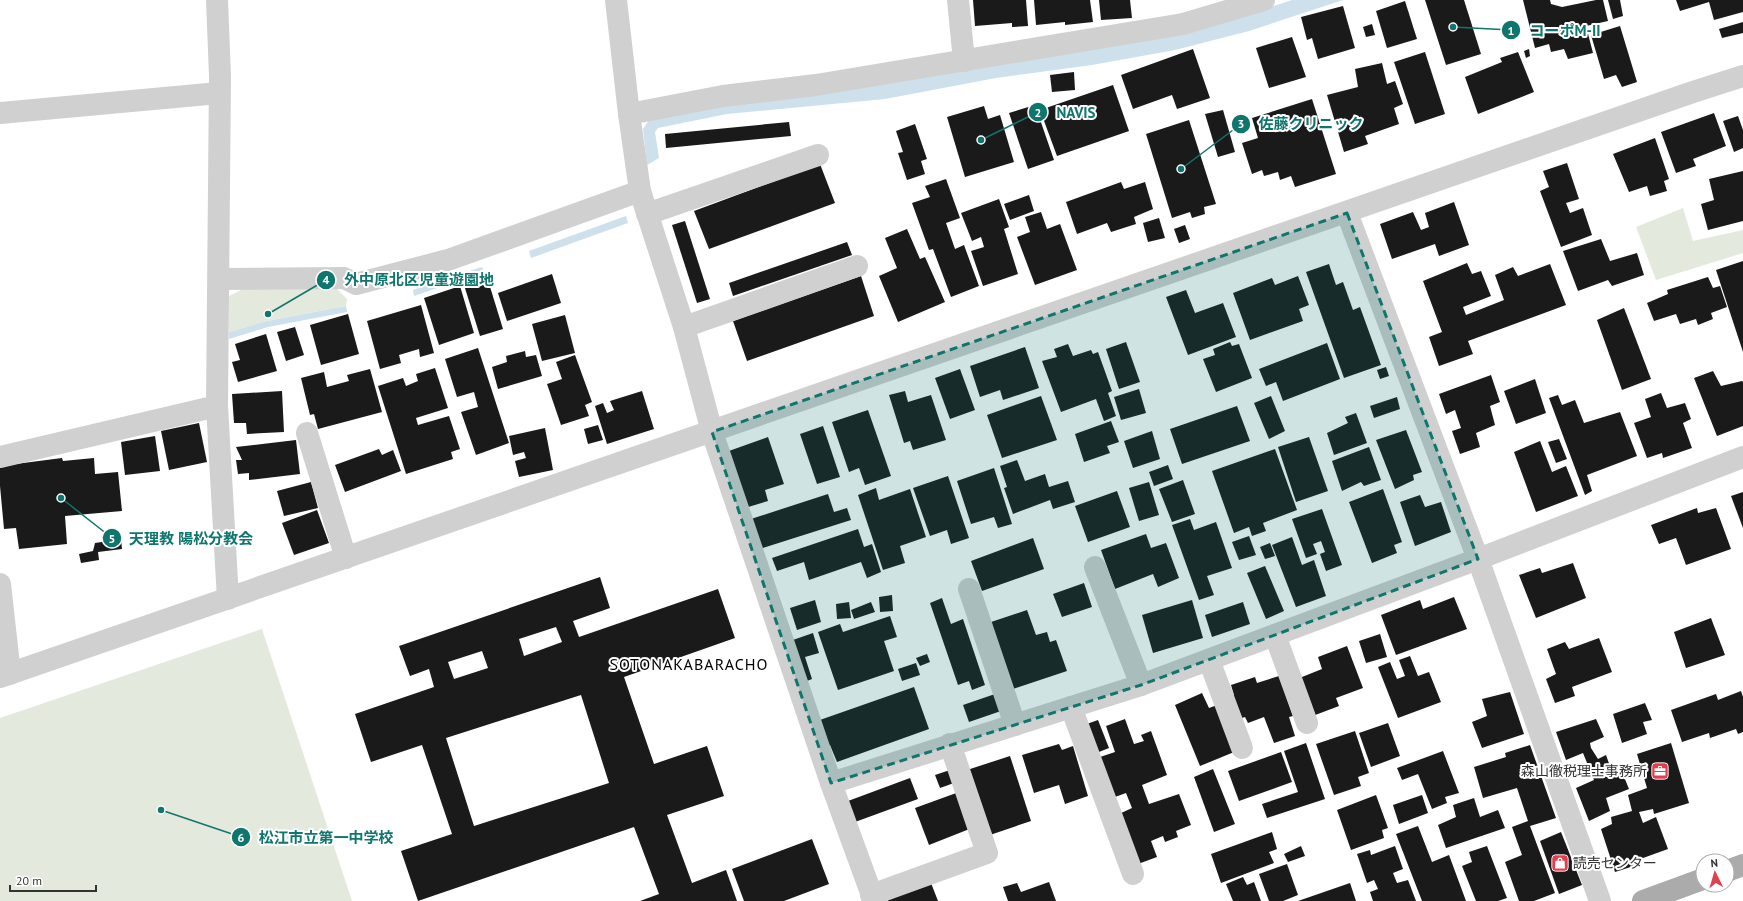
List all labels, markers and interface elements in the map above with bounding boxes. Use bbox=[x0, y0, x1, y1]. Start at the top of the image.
callout: コーポM-II bbox=[1501, 17, 1608, 44]
text: コーポM-II bbox=[1530, 21, 1600, 40]
text: 1 bbox=[1508, 23, 1514, 38]
callout: NAVIS bbox=[1028, 99, 1103, 126]
text: NAVIS bbox=[1056, 103, 1096, 122]
text: 2 bbox=[1035, 105, 1041, 120]
callout: 佐藤クリニック bbox=[1231, 110, 1372, 137]
text: 佐藤クリニック bbox=[1258, 114, 1364, 133]
text: 3 bbox=[1238, 116, 1244, 131]
callout: 外中原北区児童遊園地 bbox=[316, 266, 502, 293]
text: 外中原北区児童遊園地 bbox=[344, 270, 494, 289]
text: 4 bbox=[323, 272, 330, 287]
callout: 天理教 陽松分教会 bbox=[102, 525, 261, 552]
text: 天理教 陽松分教会 bbox=[129, 529, 253, 548]
text: 5 bbox=[109, 531, 115, 546]
district label: SOTONAKABARACHO bbox=[609, 654, 769, 674]
office icon: 森山徹税理士事務所 bbox=[1650, 761, 1670, 781]
place label: 森山徹税理士事務所 bbox=[1521, 762, 1647, 780]
callout: 松江市立第一中学校 bbox=[231, 824, 402, 851]
text: 松江市立第一中学校 bbox=[258, 828, 394, 847]
text: 6 bbox=[238, 830, 245, 845]
shop icon: 読売センター bbox=[1550, 853, 1570, 873]
north arrow bbox=[1695, 853, 1735, 893]
place label: 読売センター bbox=[1573, 854, 1657, 872]
text: N bbox=[1710, 856, 1718, 870]
scale bar bbox=[10, 867, 96, 893]
text: 20 m bbox=[16, 873, 42, 888]

